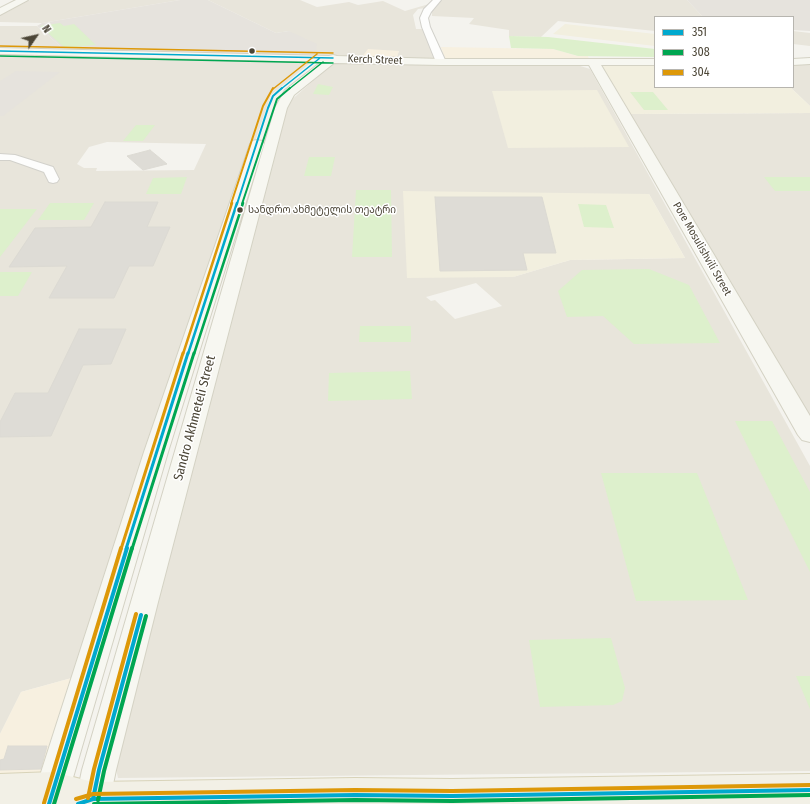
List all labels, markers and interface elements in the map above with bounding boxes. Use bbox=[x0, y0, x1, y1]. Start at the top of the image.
north arrow bbox=[16, 16, 56, 56]
legend bbox=[654, 16, 794, 88]
text: N bbox=[39, 23, 54, 35]
text: 351 bbox=[692, 25, 707, 39]
text: 308 bbox=[692, 45, 710, 59]
unlabelled marker bbox=[247, 46, 257, 56]
street label: Kerch Street bbox=[347, 52, 403, 68]
text: 304 bbox=[692, 65, 709, 79]
street label: Pore Mosulishvili Street bbox=[670, 200, 734, 298]
place label: სანდრო ახმეტელის თეატრი bbox=[248, 204, 396, 216]
marker: სანდრო ახმეტელის თეატრი bbox=[235, 205, 245, 215]
street label: Sandro Akhmeteli Street bbox=[171, 354, 219, 482]

